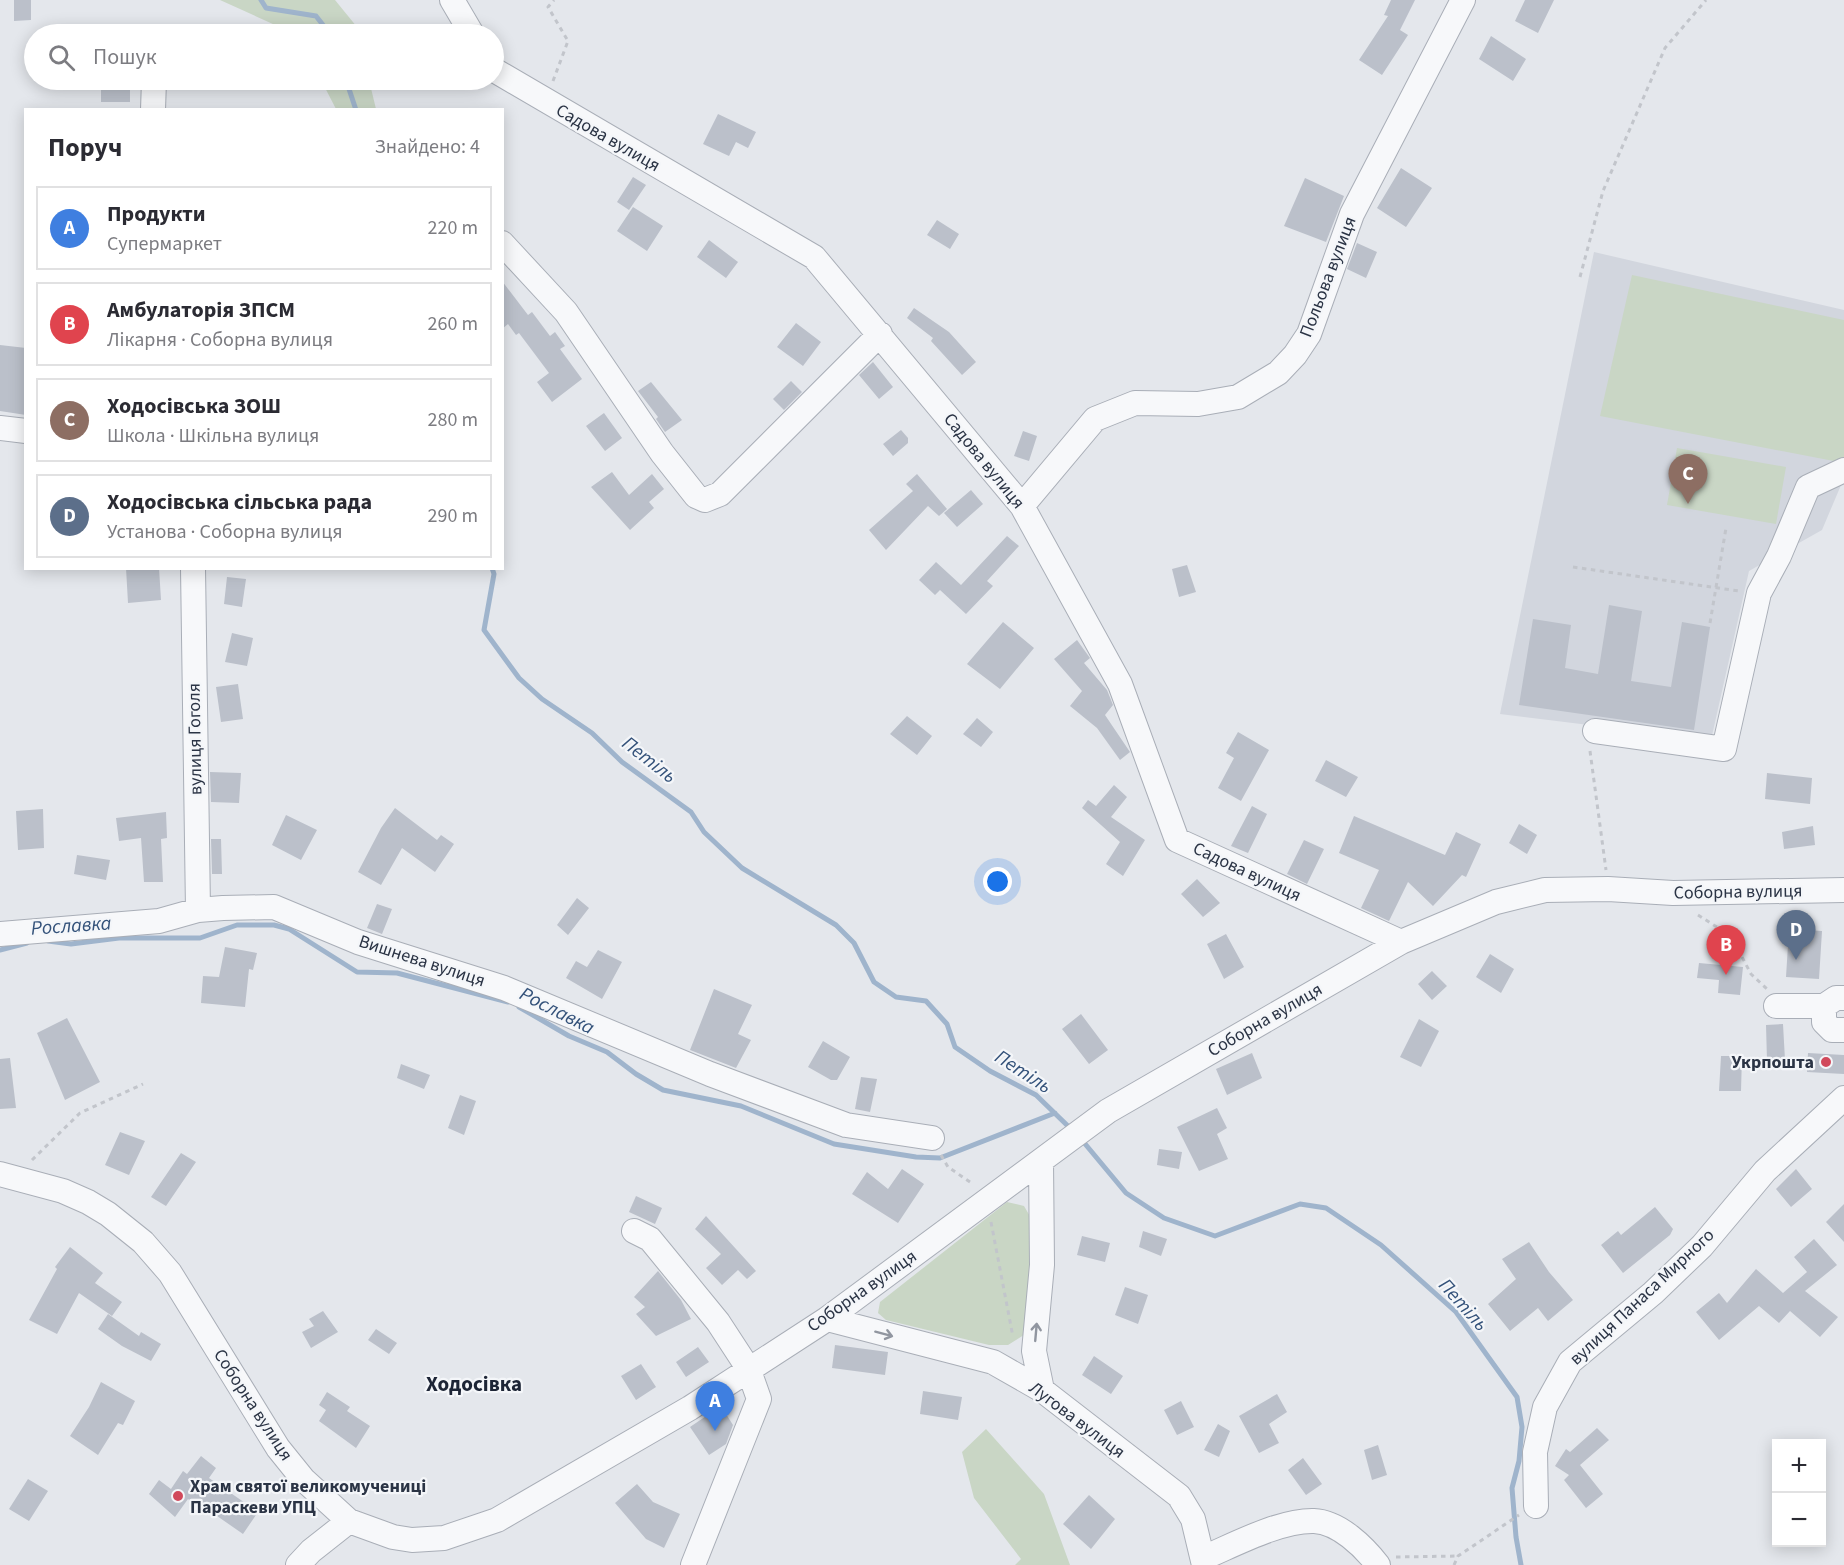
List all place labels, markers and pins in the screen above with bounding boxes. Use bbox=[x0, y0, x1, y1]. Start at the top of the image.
pin: C bbox=[1668, 454, 1708, 504]
pin: D bbox=[1776, 910, 1816, 960]
pin: B bbox=[1706, 926, 1746, 975]
place label: Укрпошта bbox=[1732, 1050, 1814, 1075]
marker: Укрпошта bbox=[1819, 1055, 1833, 1069]
pin: A bbox=[696, 1382, 734, 1431]
place label: Храм святої великомучениці Параскеви УПЦ bbox=[190, 1474, 426, 1520]
marker: Храм святої великомучениці Параскеви УПЦ bbox=[171, 1489, 185, 1503]

